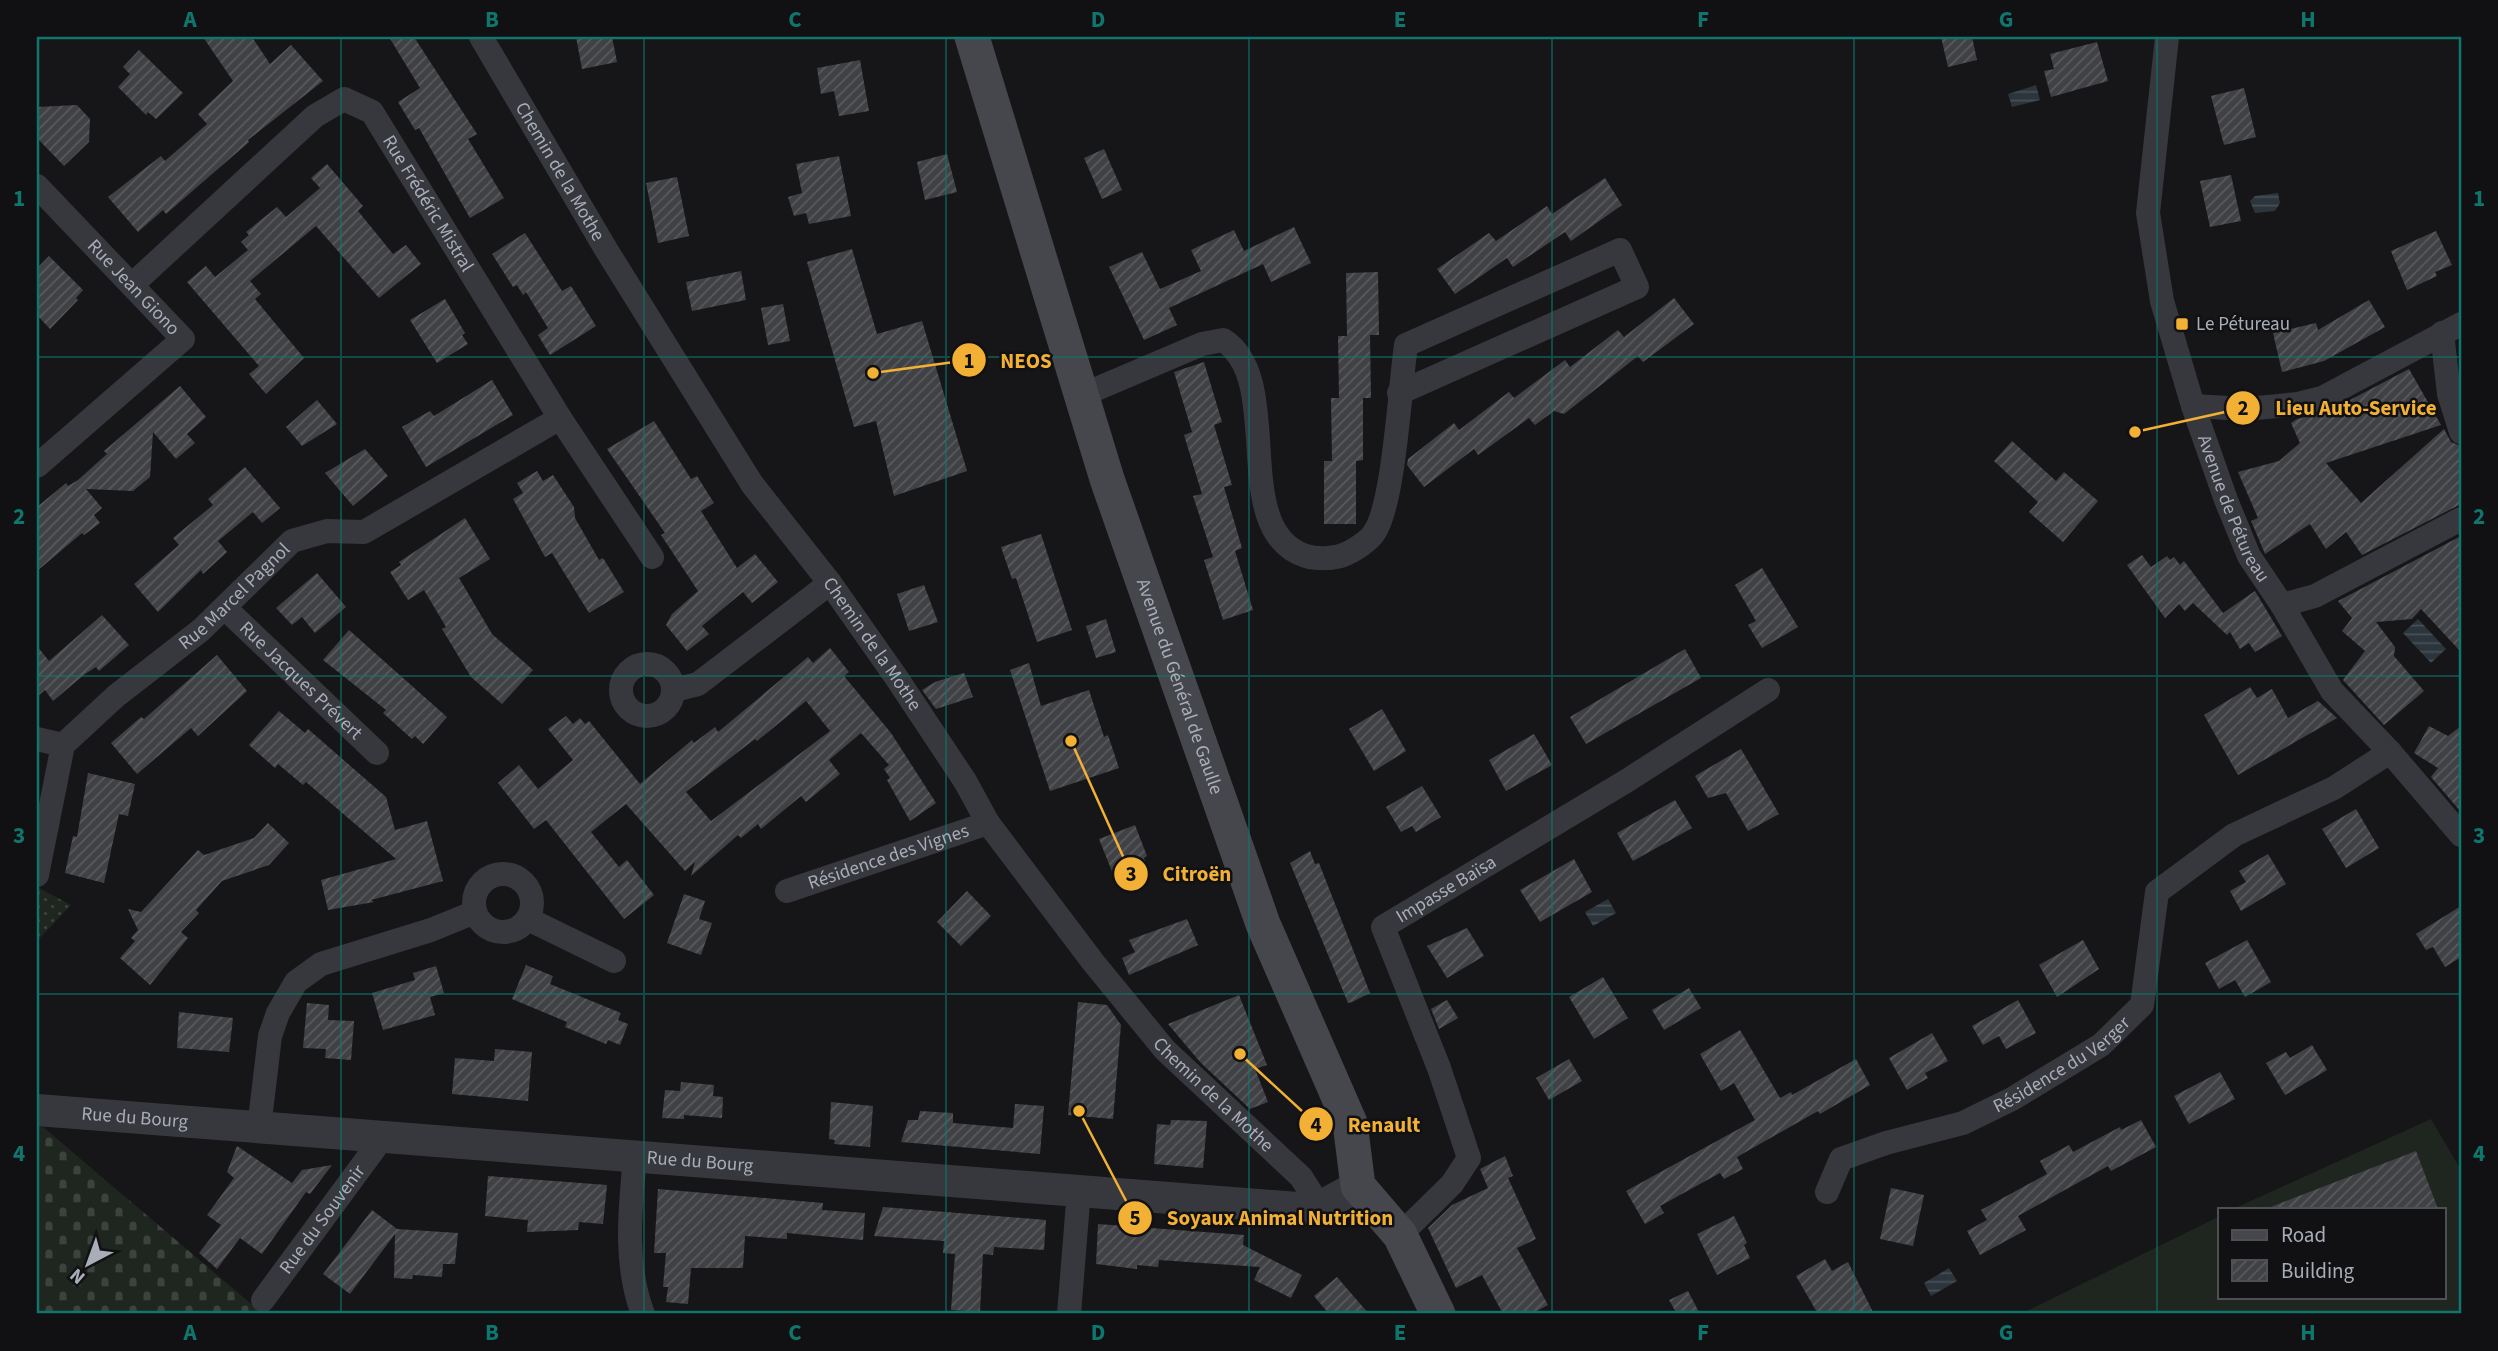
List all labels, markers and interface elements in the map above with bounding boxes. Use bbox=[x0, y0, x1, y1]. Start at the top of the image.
text: A bbox=[182, 3, 197, 36]
text: B bbox=[485, 3, 499, 36]
text: C bbox=[788, 3, 802, 36]
text: D bbox=[1091, 3, 1105, 36]
text: E bbox=[1394, 3, 1406, 36]
text: F bbox=[1697, 3, 1709, 36]
text: G bbox=[1999, 3, 2013, 36]
text: H bbox=[2300, 3, 2316, 36]
street label: Chemin de la Mothe bbox=[509, 97, 612, 246]
street label: Rue Frédéric Mistral bbox=[376, 130, 481, 277]
text: 1 bbox=[13, 182, 25, 215]
text: 1 bbox=[2473, 182, 2485, 215]
street label: Rue Jean Giono bbox=[81, 233, 186, 341]
place label: Le Pétureau bbox=[2196, 311, 2290, 338]
marker: Le Pétureau bbox=[2174, 316, 2190, 332]
callout: NEOS bbox=[951, 339, 1066, 381]
text: 1 bbox=[963, 346, 975, 376]
text: NEOS bbox=[1000, 346, 1052, 376]
callout: Lieu Auto-Service bbox=[2226, 387, 2450, 429]
text: 2 bbox=[2237, 393, 2249, 423]
text: Lieu Auto-Service bbox=[2275, 393, 2437, 423]
street label: Avenue de Pétureau bbox=[2191, 431, 2277, 588]
text: 2 bbox=[13, 500, 25, 533]
text: 2 bbox=[2473, 500, 2485, 533]
street label: Rue Marcel Pagnol bbox=[173, 536, 296, 656]
street label: Chemin de la Mothe bbox=[816, 572, 928, 716]
street label: Avenue du Général de Gaulle bbox=[1129, 575, 1230, 798]
street label: Rue Jacques Prévert bbox=[233, 615, 369, 746]
street label: Résidence des Vignes bbox=[804, 817, 972, 896]
text: 3 bbox=[13, 819, 25, 852]
text: 3 bbox=[2473, 819, 2485, 852]
street label: Impasse Baïsa bbox=[1391, 849, 1501, 930]
callout: Citroën bbox=[1114, 853, 1246, 895]
text: 3 bbox=[1125, 859, 1137, 889]
text: Citroën bbox=[1163, 859, 1231, 889]
street label: Résidence du Verger bbox=[1988, 1010, 2137, 1120]
street label: Chemin de la Mothe bbox=[1146, 1031, 1280, 1158]
street label: Rue du Bourg bbox=[80, 1100, 189, 1135]
callout: Renault bbox=[1298, 1103, 1434, 1145]
text: 4 bbox=[1310, 1110, 1322, 1140]
text: Renault bbox=[1348, 1110, 1420, 1140]
text: 4 bbox=[13, 1137, 25, 1170]
text: 4 bbox=[2473, 1137, 2485, 1170]
street label: Rue du Bourg bbox=[646, 1144, 755, 1179]
street label: Rue du Souvenir bbox=[273, 1159, 372, 1280]
callout: Soyaux Animal Nutrition bbox=[1117, 1197, 1407, 1239]
text: 5 bbox=[1129, 1203, 1141, 1233]
text: Soyaux Animal Nutrition bbox=[1167, 1203, 1393, 1233]
legend bbox=[2218, 1208, 2446, 1298]
text: Road bbox=[2281, 1220, 2326, 1250]
north arrow bbox=[52, 1228, 122, 1298]
text: Building bbox=[2281, 1256, 2355, 1286]
text: N bbox=[64, 1261, 91, 1290]
text: A bbox=[182, 1316, 197, 1349]
text: B bbox=[485, 1316, 499, 1349]
text: C bbox=[788, 1316, 802, 1349]
text: D bbox=[1091, 1316, 1105, 1349]
text: E bbox=[1394, 1316, 1406, 1349]
text: F bbox=[1697, 1316, 1709, 1349]
text: G bbox=[1999, 1316, 2013, 1349]
text: H bbox=[2300, 1316, 2316, 1349]

